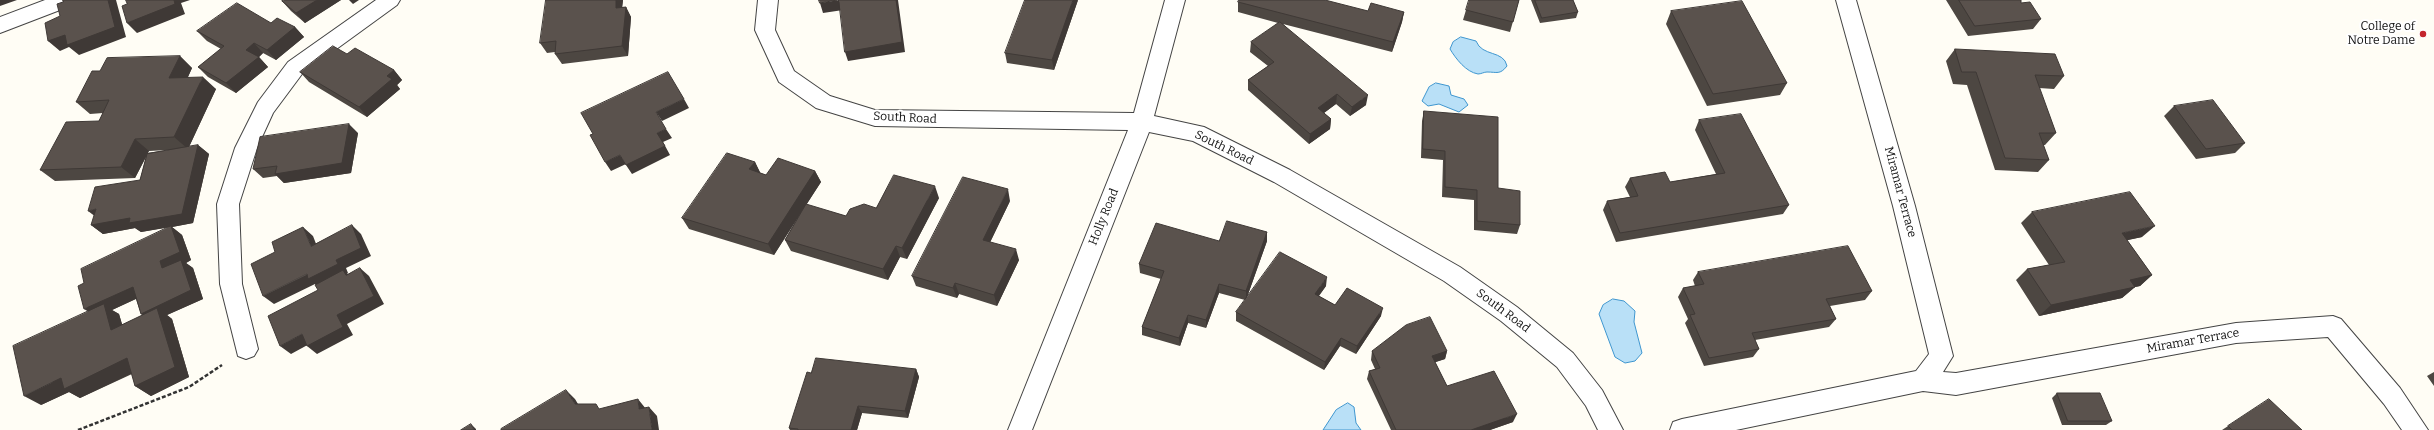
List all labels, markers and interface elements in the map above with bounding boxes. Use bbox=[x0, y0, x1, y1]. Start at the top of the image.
place label: College of Notre Dame bbox=[2348, 20, 2415, 48]
marker: College of Notre Dame bbox=[2418, 29, 2428, 39]
street label: South Road bbox=[873, 109, 937, 127]
street label: South Road bbox=[1192, 128, 1256, 168]
street label: Miramar Terrace bbox=[1881, 145, 1919, 239]
street label: Holly Road bbox=[1086, 187, 1122, 247]
street label: South Road bbox=[1473, 286, 1533, 336]
street label: Miramar Terrace bbox=[2146, 326, 2240, 356]

